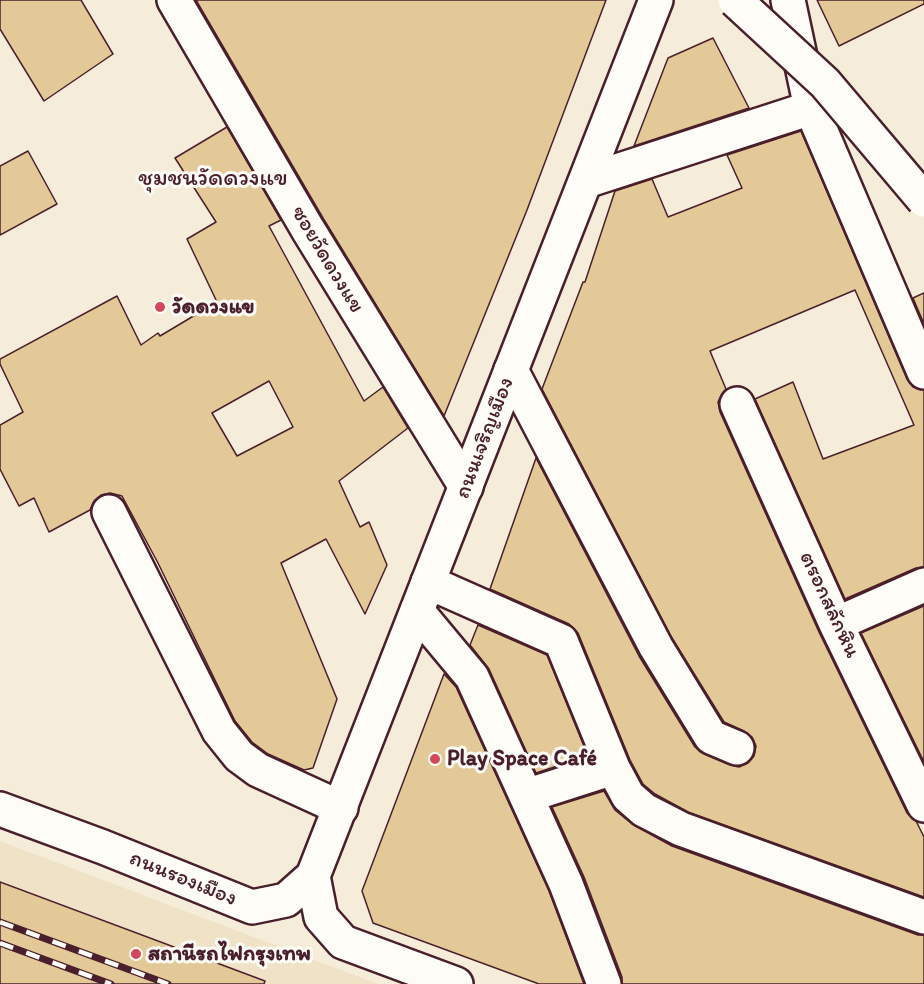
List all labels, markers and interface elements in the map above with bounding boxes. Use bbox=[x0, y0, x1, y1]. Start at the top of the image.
district label: ชุมชนวัดดวงแข bbox=[138, 165, 288, 193]
street label: ซอยวัดดวงแข bbox=[285, 202, 369, 318]
place label: วัดดวงแข bbox=[172, 294, 255, 320]
marker: วัดดวงแข bbox=[153, 300, 167, 314]
street label: ถนนเจริญเมือง bbox=[450, 374, 520, 502]
street label: ตรอกสลักหิน bbox=[793, 548, 865, 662]
place label: Play Space Café bbox=[447, 746, 597, 772]
marker: Play Space Café bbox=[428, 752, 442, 766]
street label: ถนนรองเมือง bbox=[125, 845, 241, 913]
place label: สถานีรถไฟกรุงเทพ bbox=[148, 941, 311, 967]
marker: สถานีรถไฟกรุงเทพ bbox=[129, 947, 143, 961]

